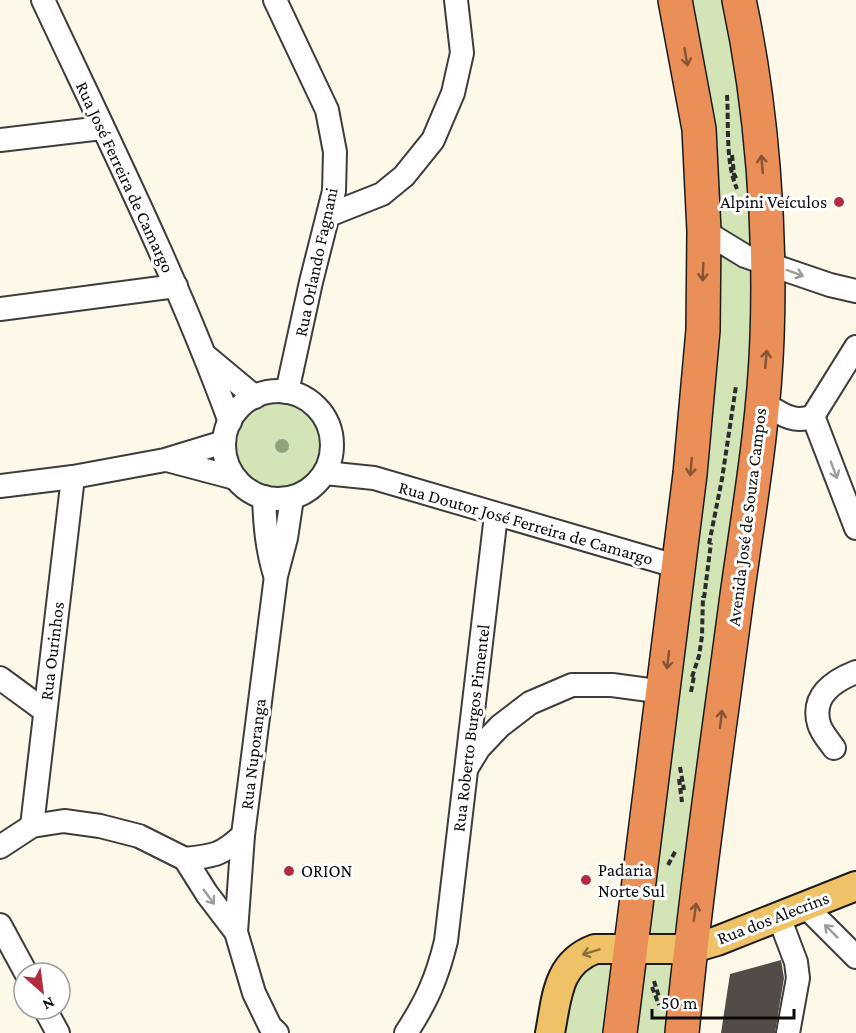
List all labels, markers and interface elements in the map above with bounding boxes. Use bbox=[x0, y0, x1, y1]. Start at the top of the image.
one-way arrow bbox=[681, 47, 692, 67]
street label: Rua José Ferreira de Camargo bbox=[72, 78, 178, 276]
one-way arrow bbox=[756, 155, 767, 175]
street label: Rua Orlando Fagnani bbox=[290, 185, 342, 338]
place label: Alpini Veículos bbox=[720, 192, 827, 212]
marker: Alpini Veículos bbox=[832, 195, 846, 209]
one-way arrow bbox=[697, 262, 709, 282]
one-way arrow bbox=[785, 268, 804, 279]
one-way arrow bbox=[760, 349, 771, 369]
street label: Avenida José de Souza Campos bbox=[724, 407, 770, 627]
one-way arrow bbox=[685, 456, 696, 476]
one-way arrow bbox=[829, 461, 840, 479]
street label: Rua Doutor José Ferreira de Camargo bbox=[396, 477, 656, 569]
street label: Rua Ourinhos bbox=[36, 601, 68, 701]
street label: Rua Roberto Burgos Pimentel bbox=[448, 623, 494, 833]
one-way arrow bbox=[662, 650, 673, 670]
street label: Rua Nuporanga bbox=[236, 697, 270, 811]
one-way arrow bbox=[715, 710, 726, 729]
place label: Padaria Norte Sul bbox=[598, 860, 665, 901]
place label: ORION bbox=[301, 861, 353, 881]
marker: ORION bbox=[282, 864, 296, 878]
marker: Padaria Norte Sul bbox=[579, 873, 593, 887]
one-way arrow bbox=[203, 888, 215, 904]
street label: Rua dos Alecrins bbox=[714, 888, 832, 948]
one-way arrow bbox=[690, 903, 701, 923]
one-way arrow bbox=[823, 924, 838, 939]
one-way arrow bbox=[581, 947, 600, 958]
north arrow bbox=[12, 961, 72, 1021]
scale bar bbox=[652, 982, 794, 1020]
text: 50 m bbox=[661, 993, 698, 1013]
text: N bbox=[40, 994, 58, 1014]

